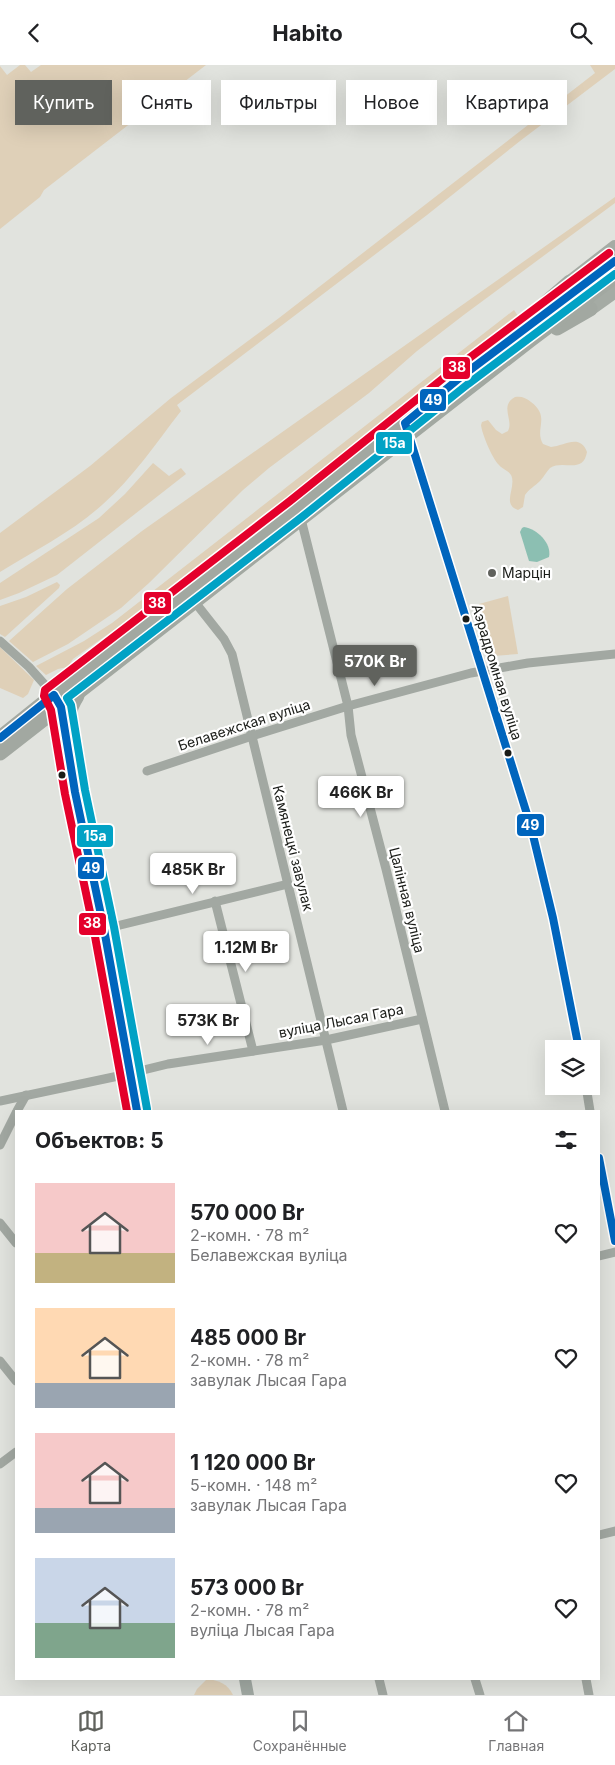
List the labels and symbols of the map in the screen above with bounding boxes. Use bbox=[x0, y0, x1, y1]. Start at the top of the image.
line badge: 38 bbox=[442, 356, 471, 380]
text: 38 bbox=[448, 358, 466, 375]
line badge: 49 bbox=[419, 388, 447, 412]
text: 49 bbox=[424, 391, 442, 408]
line badge: 15а bbox=[375, 431, 413, 455]
text: 15а bbox=[382, 434, 406, 451]
place label: Марцін bbox=[502, 564, 551, 581]
marker: Марцін bbox=[486, 567, 498, 579]
line badge: 38 bbox=[143, 591, 172, 615]
text: 38 bbox=[148, 594, 166, 611]
street label: Аэрадромная вуліца bbox=[469, 602, 526, 742]
unlabelled marker bbox=[461, 614, 471, 624]
pin: 570K Br bbox=[329, 645, 421, 687]
street label: Белавежская вуліца bbox=[176, 695, 312, 754]
unlabelled marker bbox=[503, 748, 513, 758]
unlabelled marker bbox=[57, 770, 67, 780]
pin: 466K Br bbox=[315, 775, 407, 818]
street label: Камянецкі завулак bbox=[270, 783, 317, 913]
line badge: 49 bbox=[516, 813, 545, 837]
text: 49 bbox=[521, 816, 539, 833]
line badge: 15а bbox=[76, 824, 114, 848]
text: 15а bbox=[83, 827, 107, 844]
street label: Цалінная вуліца bbox=[386, 845, 429, 954]
pin: 485K Br bbox=[147, 853, 239, 895]
line badge: 49 bbox=[77, 856, 105, 880]
text: 49 bbox=[82, 859, 100, 876]
line badge: 38 bbox=[78, 912, 107, 936]
text: 38 bbox=[83, 914, 101, 931]
pin: 1.12M Br bbox=[194, 931, 298, 973]
street label: вуліца Лысая Гара bbox=[277, 1000, 405, 1041]
pin: 573K Br bbox=[162, 1003, 254, 1046]

